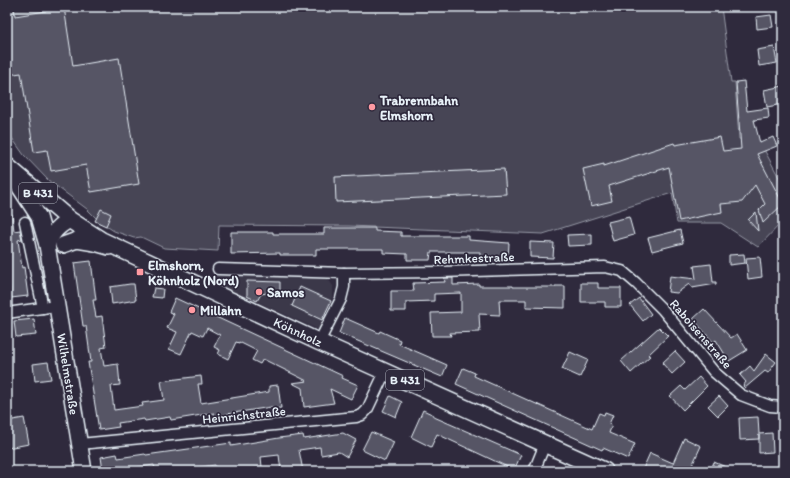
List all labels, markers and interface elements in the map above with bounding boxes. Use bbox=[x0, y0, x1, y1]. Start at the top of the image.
place label: Trabrennbahn Elmshorn bbox=[379, 93, 459, 123]
marker: Trabrennbahn Elmshorn bbox=[367, 102, 377, 112]
road number: B 431 bbox=[19, 183, 57, 203]
street label: Rehmkestraße bbox=[433, 249, 515, 267]
place label: Elmshorn, Köhnholz (Nord) bbox=[148, 258, 239, 289]
marker: Elmshorn, Köhnholz (Nord) bbox=[135, 267, 145, 277]
place label: Samos bbox=[267, 285, 305, 300]
marker: Samos bbox=[254, 287, 264, 297]
street label: Raboisenstraße bbox=[667, 296, 735, 372]
place label: Millahn bbox=[200, 303, 242, 318]
marker: Millahn bbox=[187, 305, 197, 315]
street label: Köhnholz bbox=[271, 314, 325, 350]
street label: Wilhelmstraße bbox=[54, 332, 82, 416]
road number: B 431 bbox=[386, 370, 424, 390]
street label: Heinrichstraße bbox=[201, 403, 287, 427]

